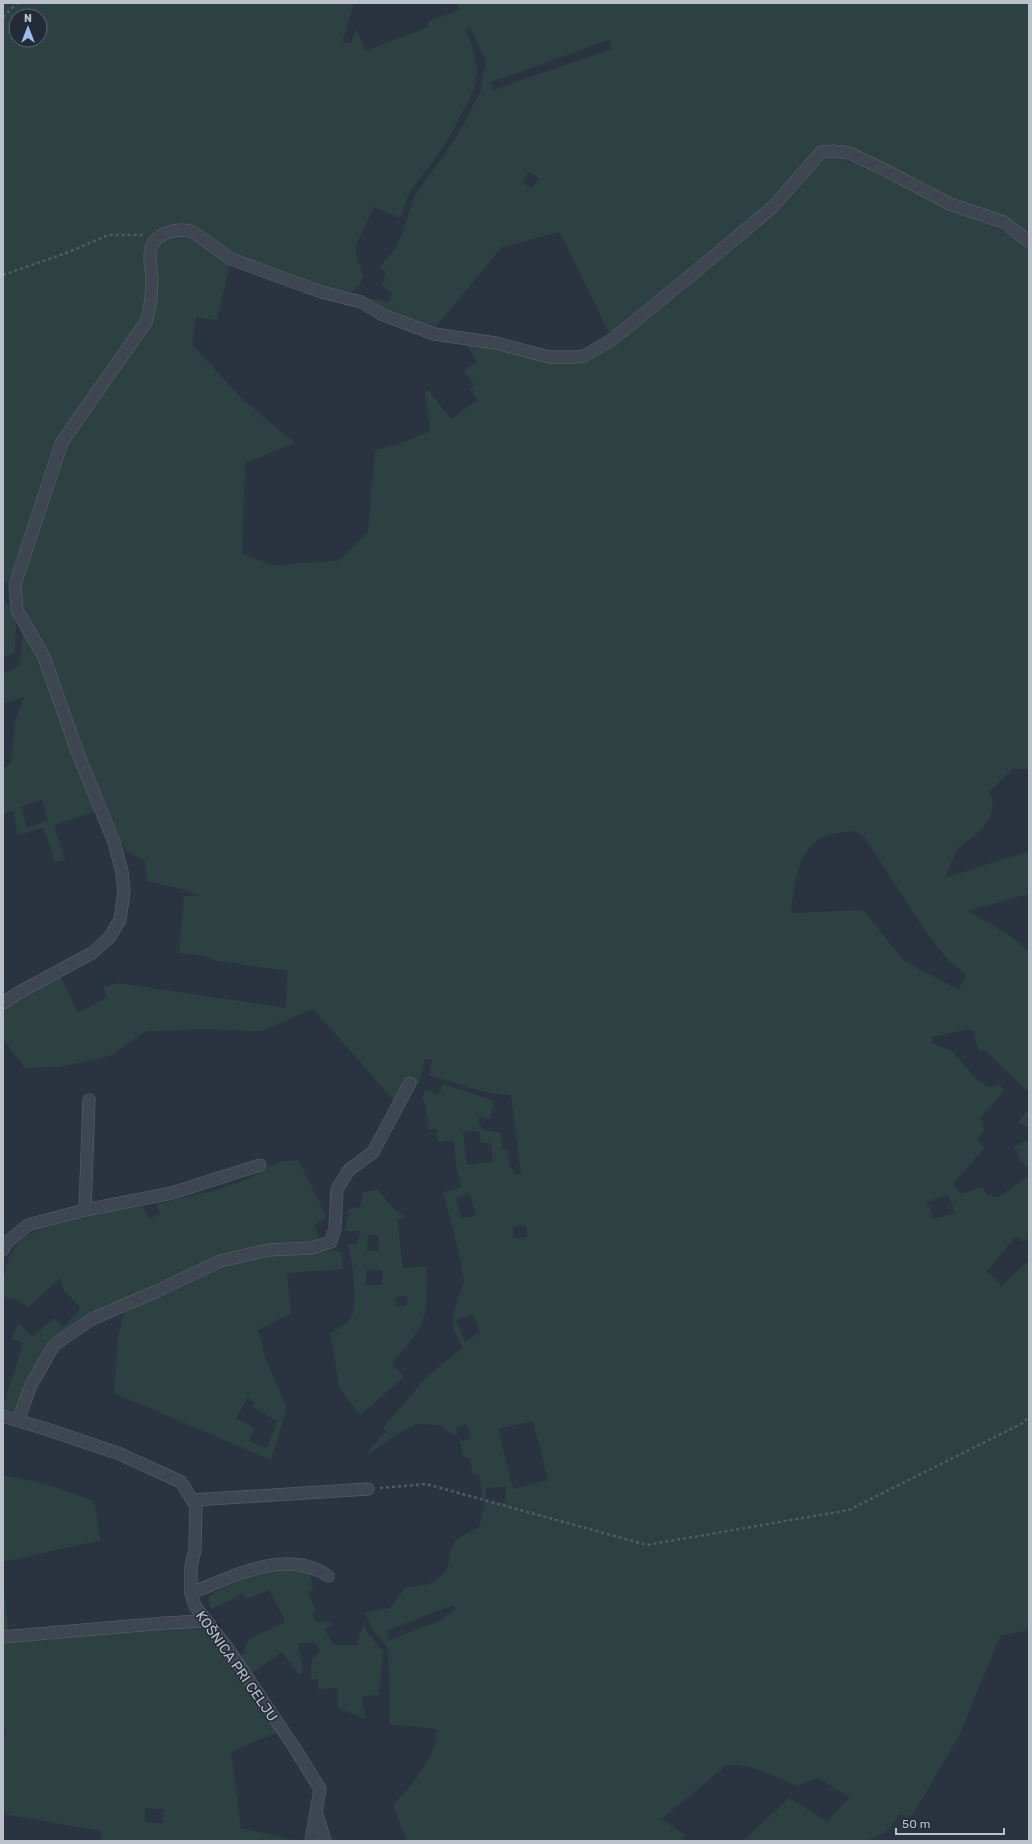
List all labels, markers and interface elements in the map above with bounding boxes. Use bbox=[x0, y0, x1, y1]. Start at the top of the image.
north arrow bbox=[8, 8, 48, 48]
text: N bbox=[24, 12, 32, 25]
street label: KOŠNICA PRI CELJU bbox=[192, 1607, 282, 1725]
scale bar bbox=[896, 1810, 1004, 1836]
text: 50 m bbox=[902, 1817, 930, 1831]

